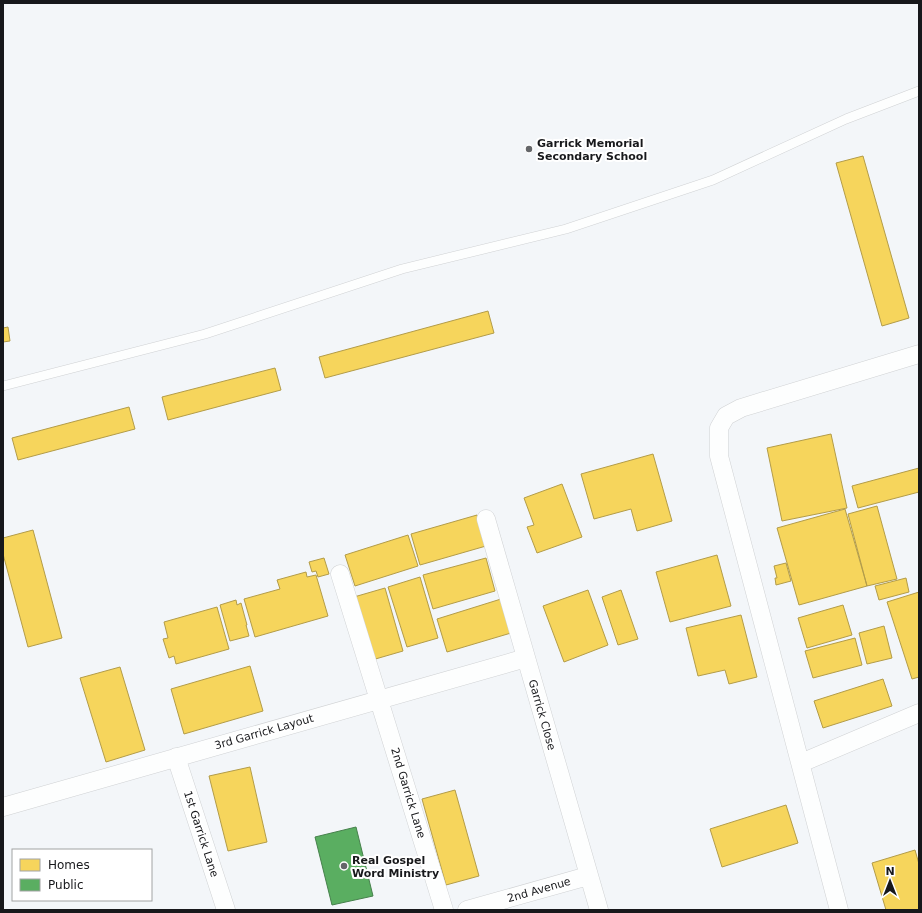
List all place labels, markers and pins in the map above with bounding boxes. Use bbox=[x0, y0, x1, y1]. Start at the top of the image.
place label: Garrick Memorial Secondary School bbox=[537, 137, 647, 163]
marker: Garrick Memorial Secondary School bbox=[524, 144, 534, 154]
place label: Real Gospel Word Ministry bbox=[352, 854, 439, 880]
marker: Real Gospel Word Ministry bbox=[339, 861, 349, 871]

